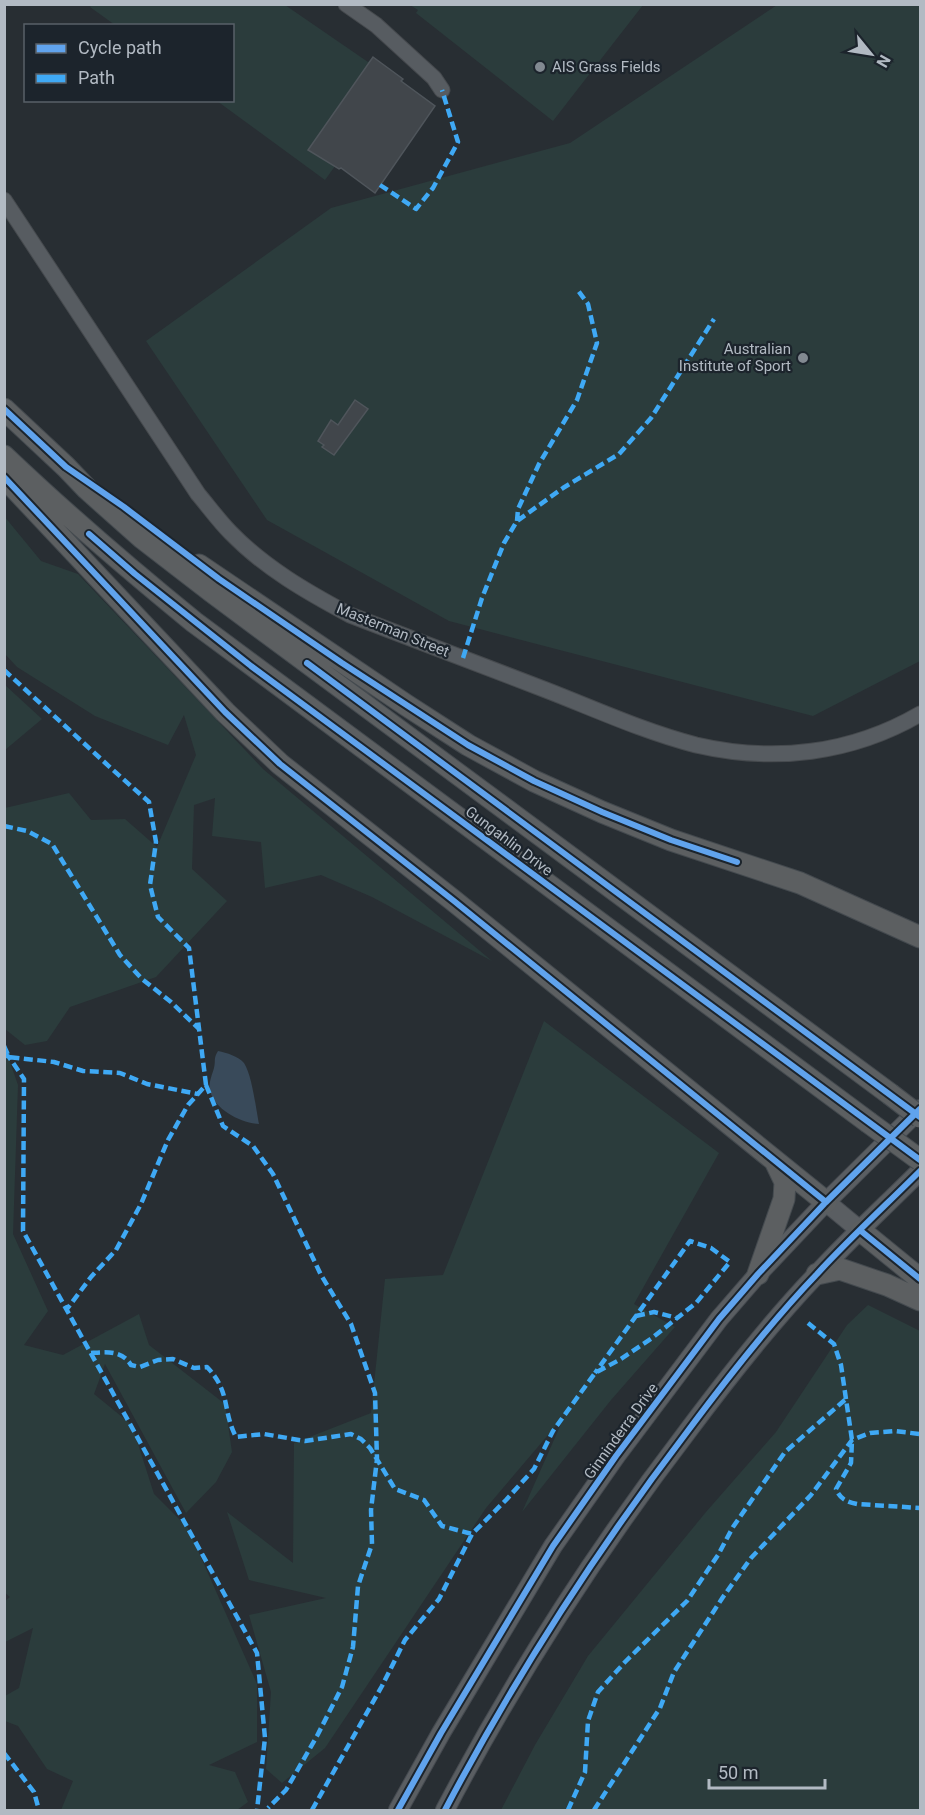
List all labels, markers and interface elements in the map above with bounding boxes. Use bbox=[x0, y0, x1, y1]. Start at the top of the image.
legend bbox=[24, 24, 234, 102]
north arrow bbox=[841, 24, 901, 84]
text: Cycle path bbox=[78, 37, 162, 58]
text: N bbox=[873, 52, 895, 71]
place label: AIS Grass Fields bbox=[552, 58, 661, 76]
marker: AIS Grass Fields bbox=[533, 60, 547, 74]
text: Path bbox=[78, 67, 115, 88]
place label: Australian Institute of Sport bbox=[679, 340, 791, 375]
marker: Australian Institute of Sport bbox=[796, 351, 810, 365]
street label: Masterman Street bbox=[334, 599, 452, 661]
street label: Gungahlin Drive bbox=[462, 802, 556, 880]
street label: Ginninderra Drive bbox=[580, 1379, 662, 1482]
scale bar bbox=[709, 1752, 824, 1790]
text: 50 m bbox=[718, 1762, 758, 1783]

